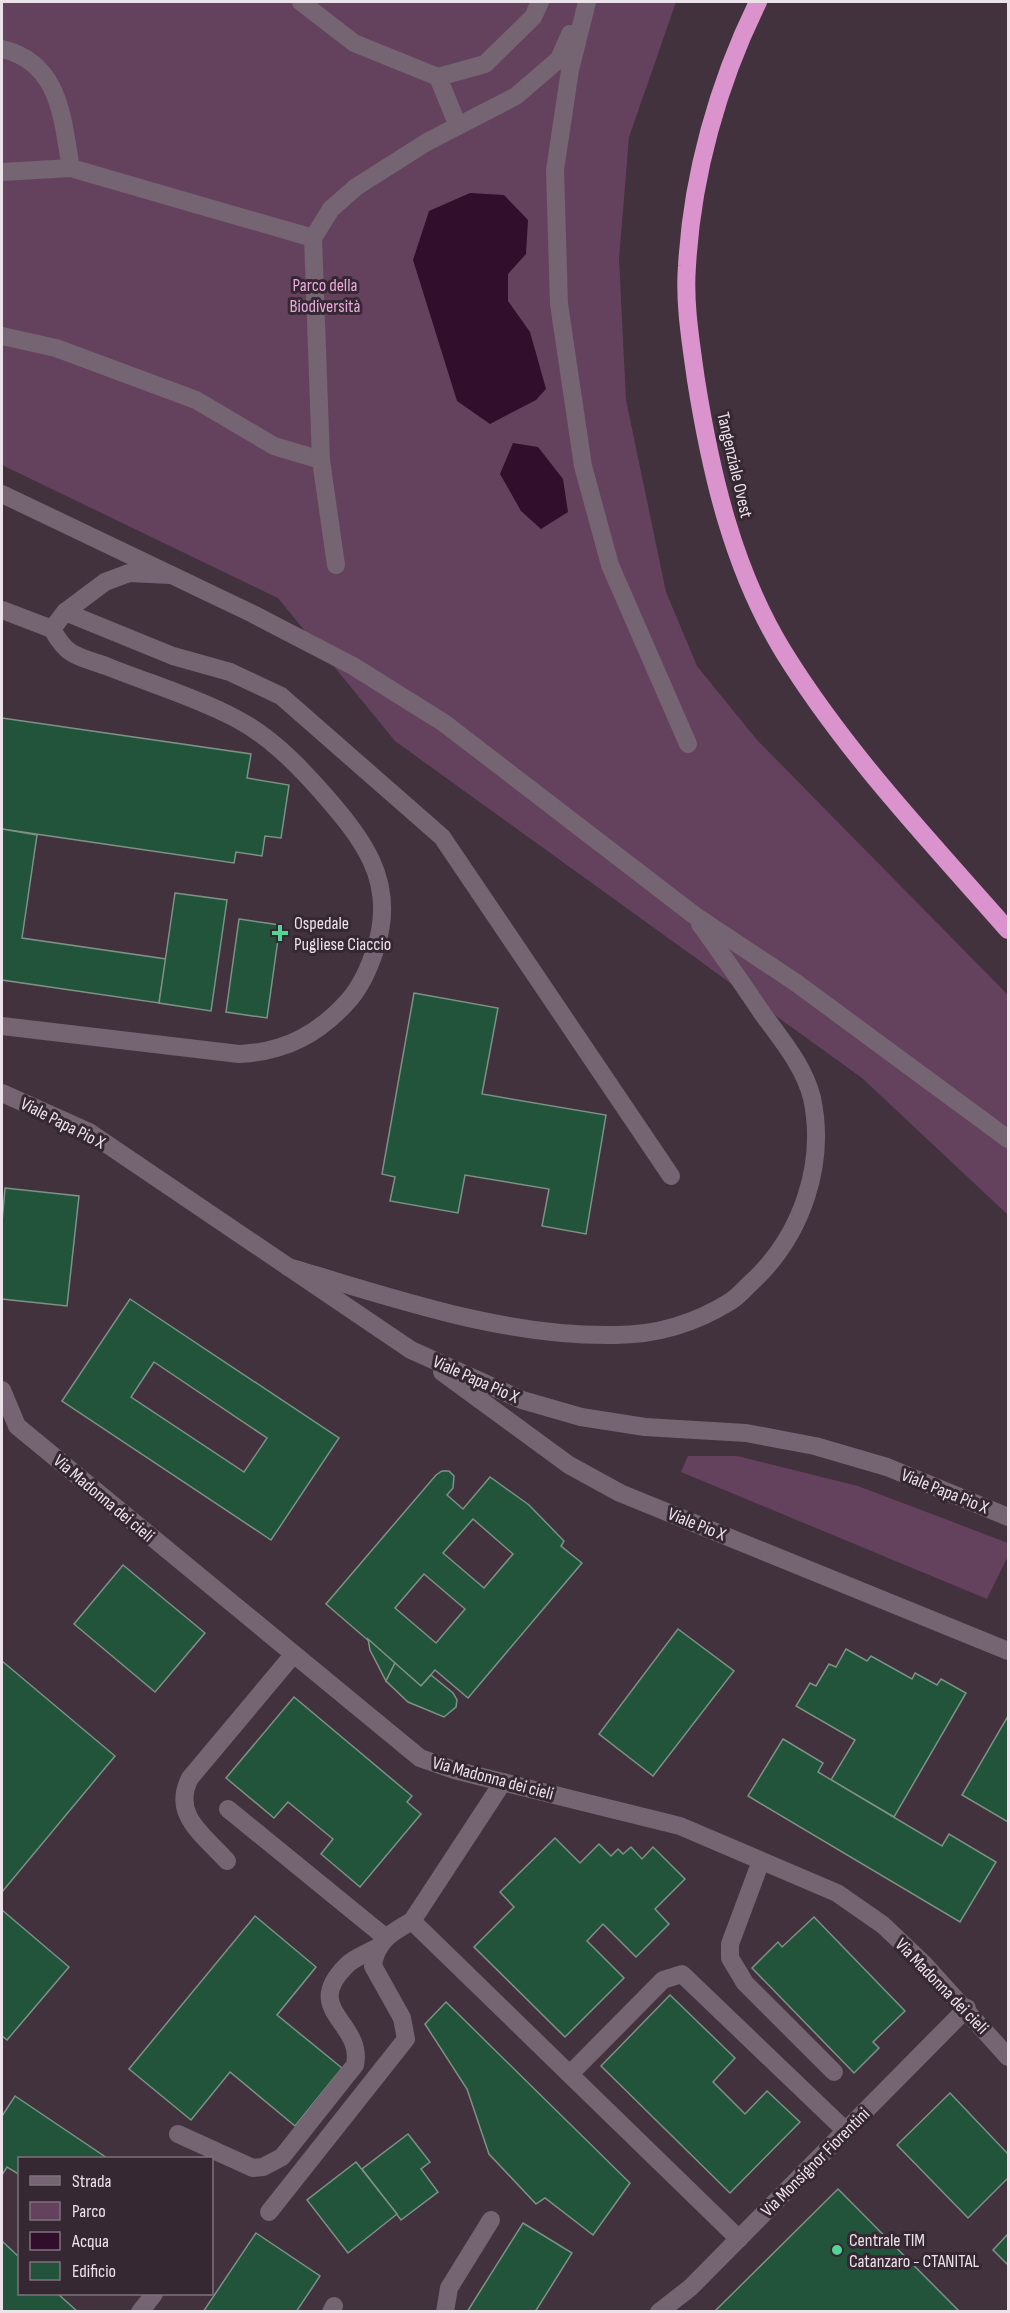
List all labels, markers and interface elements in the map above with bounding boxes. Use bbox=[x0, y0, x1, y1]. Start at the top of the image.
park label: Parco della Biodiversità bbox=[290, 275, 360, 317]
street label: Tangenziale Ovest bbox=[712, 410, 757, 521]
place label: Ospedale Pugliese Ciaccio bbox=[294, 913, 391, 955]
marker: Ospedale Pugliese Ciaccio bbox=[271, 924, 289, 942]
street label: Viale Papa Pio X bbox=[17, 1093, 109, 1154]
street label: Viale Papa Pio X bbox=[429, 1351, 523, 1408]
street label: Via Madonna dei cieli bbox=[49, 1450, 158, 1547]
street label: Viale Papa Pio X bbox=[898, 1464, 992, 1519]
street label: Viale Pio X bbox=[665, 1503, 729, 1546]
street label: Via Madonna dei cieli bbox=[430, 1752, 556, 1805]
street label: Via Madonna dei cieli bbox=[891, 1934, 993, 2039]
street label: Via Monsignor Fiorentini bbox=[757, 2104, 874, 2221]
legend bbox=[18, 2157, 213, 2295]
text: Strada bbox=[72, 2171, 112, 2192]
text: Parco bbox=[72, 2201, 106, 2222]
place label: Centrale TIM Catanzaro - CTANITAL bbox=[849, 2230, 979, 2272]
text: Acqua bbox=[71, 2231, 109, 2252]
marker: Centrale TIM Catanzaro - CTANITAL bbox=[830, 2243, 844, 2257]
text: Edificio bbox=[72, 2261, 116, 2282]

